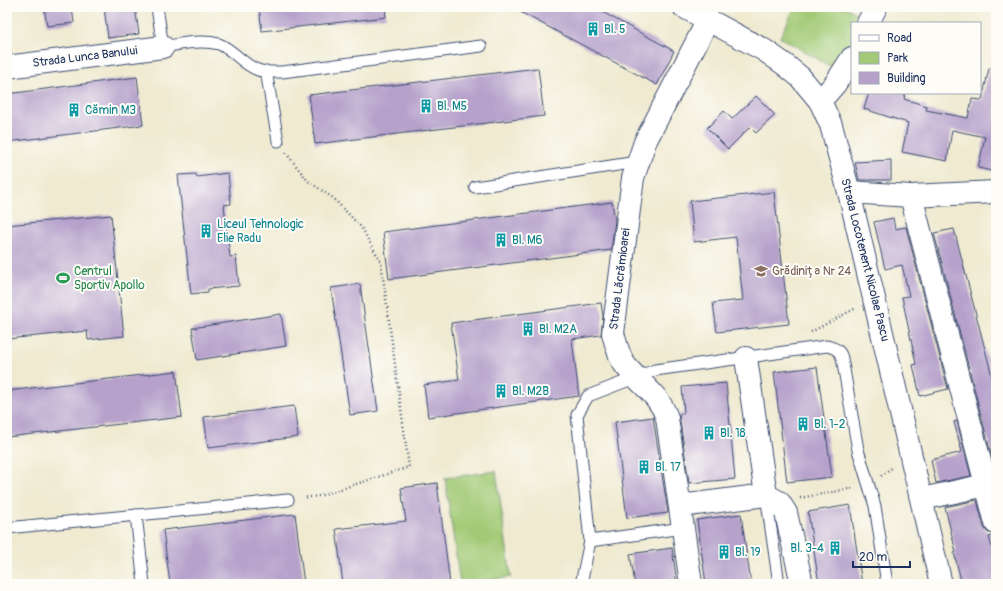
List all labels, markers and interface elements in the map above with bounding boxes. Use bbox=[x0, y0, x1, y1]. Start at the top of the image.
building icon: Bl. 5 bbox=[585, 21, 601, 37]
place label: Bl. 5 bbox=[604, 22, 625, 37]
legend bbox=[851, 22, 981, 94]
text: Road bbox=[887, 31, 912, 46]
street label: Strada Lunca Banului bbox=[32, 43, 138, 71]
text: Park bbox=[887, 51, 908, 66]
text: Building bbox=[887, 71, 926, 86]
building icon: Bl. M5 bbox=[418, 98, 434, 114]
place label: Bl. M5 bbox=[437, 99, 467, 114]
building icon: Cămin M3 bbox=[66, 102, 82, 118]
place label: Cămin M3 bbox=[85, 103, 136, 118]
street label: Strada Locotenent Nicolae Pascu bbox=[837, 177, 893, 343]
place label: Liceul Tehnologic Elie Radu bbox=[217, 217, 304, 246]
building icon: Liceul Tehnologic Elie Radu bbox=[198, 223, 214, 239]
street label: Strada Lăcrămioarei bbox=[606, 227, 634, 331]
building icon: Bl. M6 bbox=[493, 232, 509, 248]
place label: Bl. M6 bbox=[512, 233, 543, 248]
school or university icon: Grădinița Nr 24 bbox=[753, 263, 769, 279]
place label: Centrul Sportiv Apollo bbox=[74, 264, 145, 293]
place label: Grădinița Nr 24 bbox=[772, 264, 851, 279]
sports icon: Centrul Sportiv Apollo bbox=[55, 270, 71, 286]
building icon: Bl. M2A bbox=[520, 321, 536, 337]
place label: Bl. M2A bbox=[539, 322, 577, 337]
building icon: Bl. M2B bbox=[493, 383, 509, 399]
place label: Bl. M2B bbox=[512, 384, 549, 399]
building icon: Bl. 1-2 bbox=[795, 416, 811, 432]
place label: Bl. 1-2 bbox=[814, 417, 846, 432]
building icon: Bl. 18 bbox=[701, 425, 717, 441]
place label: Bl. 18 bbox=[720, 426, 746, 441]
building icon: Bl. 17 bbox=[636, 459, 652, 475]
place label: Bl. 17 bbox=[655, 460, 682, 475]
building icon: Bl. 3-4 bbox=[827, 540, 843, 556]
place label: Bl. 3-4 bbox=[790, 541, 824, 556]
scale bar bbox=[853, 543, 910, 569]
building icon: Bl. 19 bbox=[716, 544, 732, 560]
place label: Bl. 19 bbox=[735, 545, 761, 560]
text: 20 m bbox=[859, 550, 888, 565]

